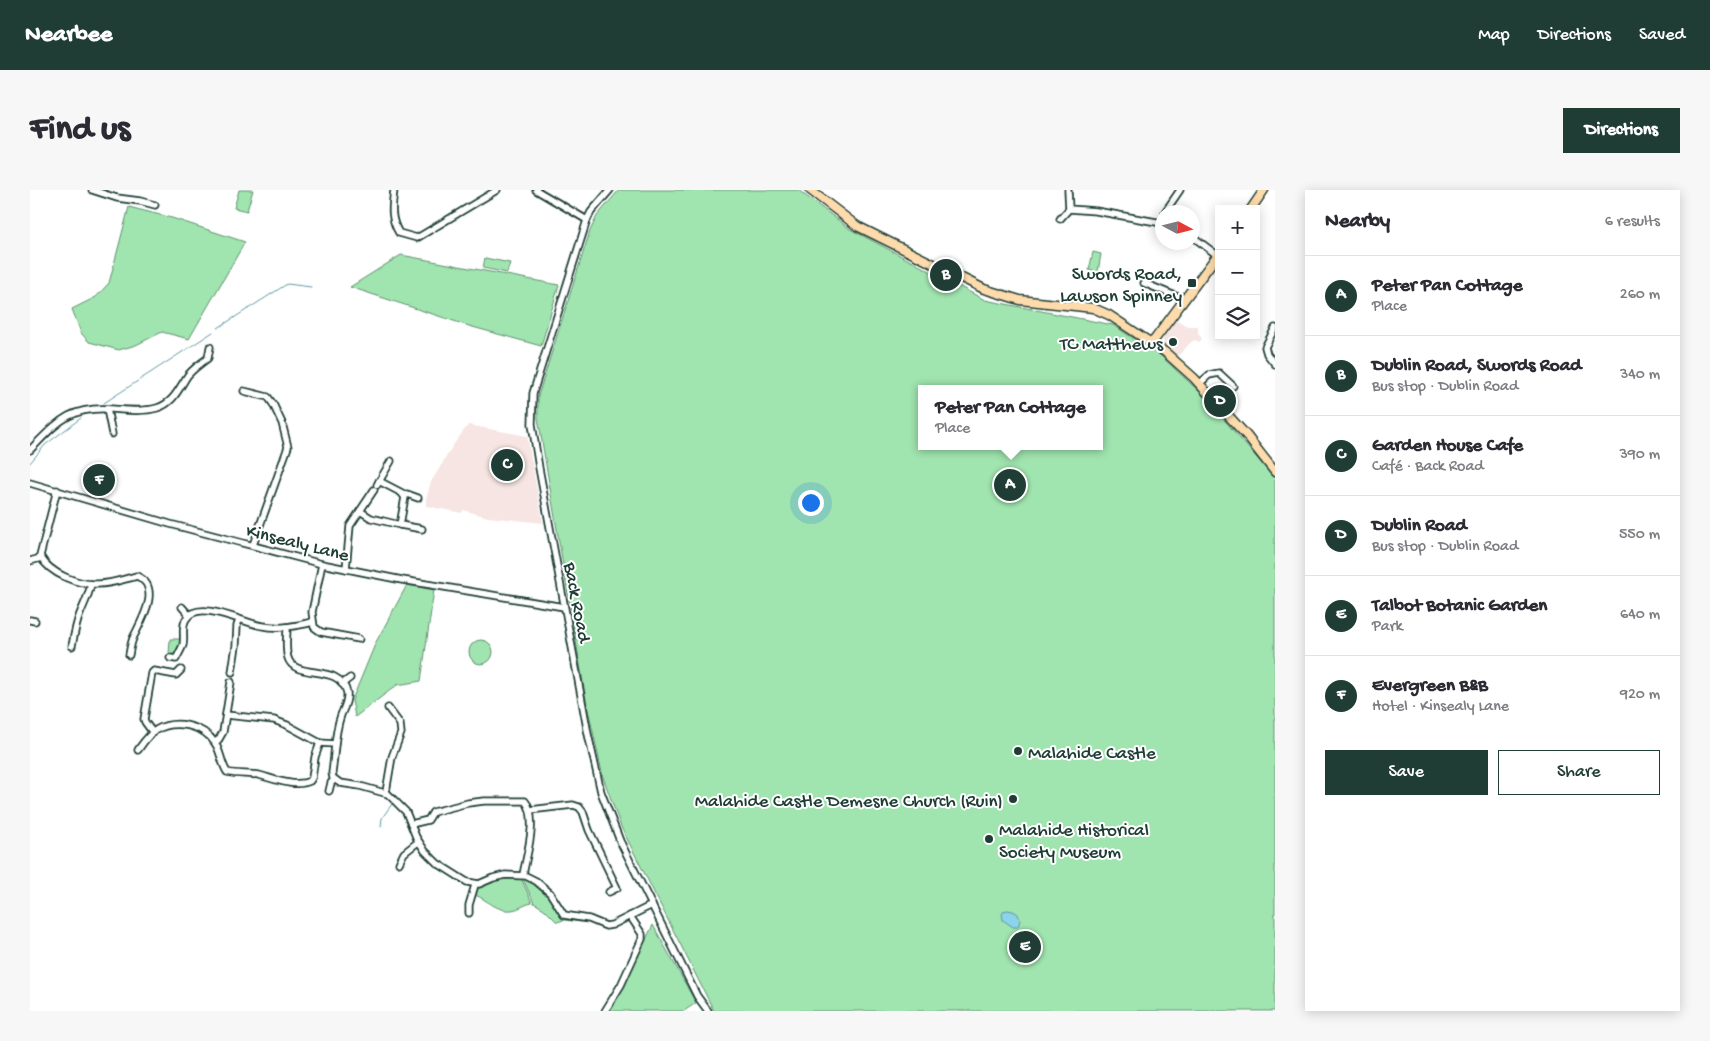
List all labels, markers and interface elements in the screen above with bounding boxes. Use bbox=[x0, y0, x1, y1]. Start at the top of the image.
text: Nearbee bbox=[25, 21, 112, 50]
text: Map bbox=[1478, 25, 1510, 46]
text: Directions bbox=[1538, 25, 1611, 46]
text: Saved bbox=[1639, 25, 1685, 46]
button: Directions bbox=[1563, 108, 1680, 153]
text: Find us bbox=[30, 110, 130, 151]
north arrow bbox=[1155, 205, 1200, 250]
map controls bbox=[1215, 205, 1260, 340]
button: + bbox=[1215, 205, 1260, 250]
text: Nearby bbox=[1325, 210, 1390, 235]
text: 6 results bbox=[1605, 213, 1660, 232]
button: − bbox=[1215, 250, 1260, 295]
pin: B bbox=[930, 256, 962, 294]
place label: Swords Road, Lawson Spinney bbox=[1060, 264, 1183, 309]
text: Peter Pan Cottage bbox=[1372, 275, 1522, 298]
marker: Swords Road, Lawson Spinney bbox=[1186, 277, 1198, 289]
text: A bbox=[1336, 286, 1346, 305]
text: 260 m bbox=[1620, 286, 1660, 305]
button: layers bbox=[1215, 295, 1260, 340]
text: Place bbox=[1372, 298, 1407, 317]
place label: TC Matthews bbox=[1059, 334, 1164, 357]
marker: TC Matthews bbox=[1167, 336, 1179, 348]
text: Dublin Road, Swords Road bbox=[1372, 355, 1581, 378]
text: B bbox=[1337, 366, 1345, 385]
text: 340 m bbox=[1620, 366, 1660, 385]
text: Bus stop · Dublin Road bbox=[1372, 378, 1518, 397]
pin: D bbox=[1204, 382, 1236, 420]
popup bbox=[918, 385, 1103, 450]
text: Peter Pan Cottage bbox=[935, 397, 1086, 420]
text: Place bbox=[935, 420, 970, 439]
text: Garden House Cafe bbox=[1372, 435, 1523, 458]
pin: C bbox=[491, 446, 523, 484]
text: C bbox=[1337, 446, 1345, 465]
text: 390 m bbox=[1619, 446, 1660, 465]
text: Café · Back Road bbox=[1372, 458, 1484, 477]
pin: F bbox=[83, 461, 115, 499]
pin: A bbox=[994, 466, 1026, 504]
your location bbox=[798, 490, 824, 516]
text: Dublin Road bbox=[1372, 515, 1467, 538]
street label: Kinsealy Lane bbox=[243, 520, 351, 568]
text: D bbox=[1336, 526, 1346, 545]
text: 550 m bbox=[1619, 526, 1660, 545]
text: Bus stop · Dublin Road bbox=[1372, 538, 1518, 557]
street label: Back Road bbox=[556, 560, 595, 647]
text: Talbot Botanic Garden bbox=[1372, 595, 1547, 618]
text: E bbox=[1336, 606, 1346, 625]
text: 640 m bbox=[1620, 606, 1660, 625]
text: Park bbox=[1372, 618, 1403, 637]
text: Evergreen B&B bbox=[1372, 675, 1488, 698]
text: F bbox=[1337, 686, 1345, 705]
text: 920 m bbox=[1620, 686, 1660, 705]
text: Hotel · Kinsealy Lane bbox=[1372, 698, 1509, 717]
place label: Malahide Castle bbox=[1028, 743, 1156, 766]
marker: Malahide Castle bbox=[1012, 745, 1024, 757]
button: Save bbox=[1325, 750, 1488, 795]
button: Share bbox=[1498, 750, 1660, 795]
place label: Malahide Castle Demesne Church (Ruin) bbox=[695, 791, 1003, 814]
marker: Malahide Castle Demesne Church (Ruin) bbox=[1007, 793, 1019, 805]
place label: Malahide Historical Society Museum bbox=[999, 820, 1149, 865]
marker: Malahide Historical Society Museum bbox=[983, 833, 995, 845]
pin: E bbox=[1009, 928, 1041, 966]

